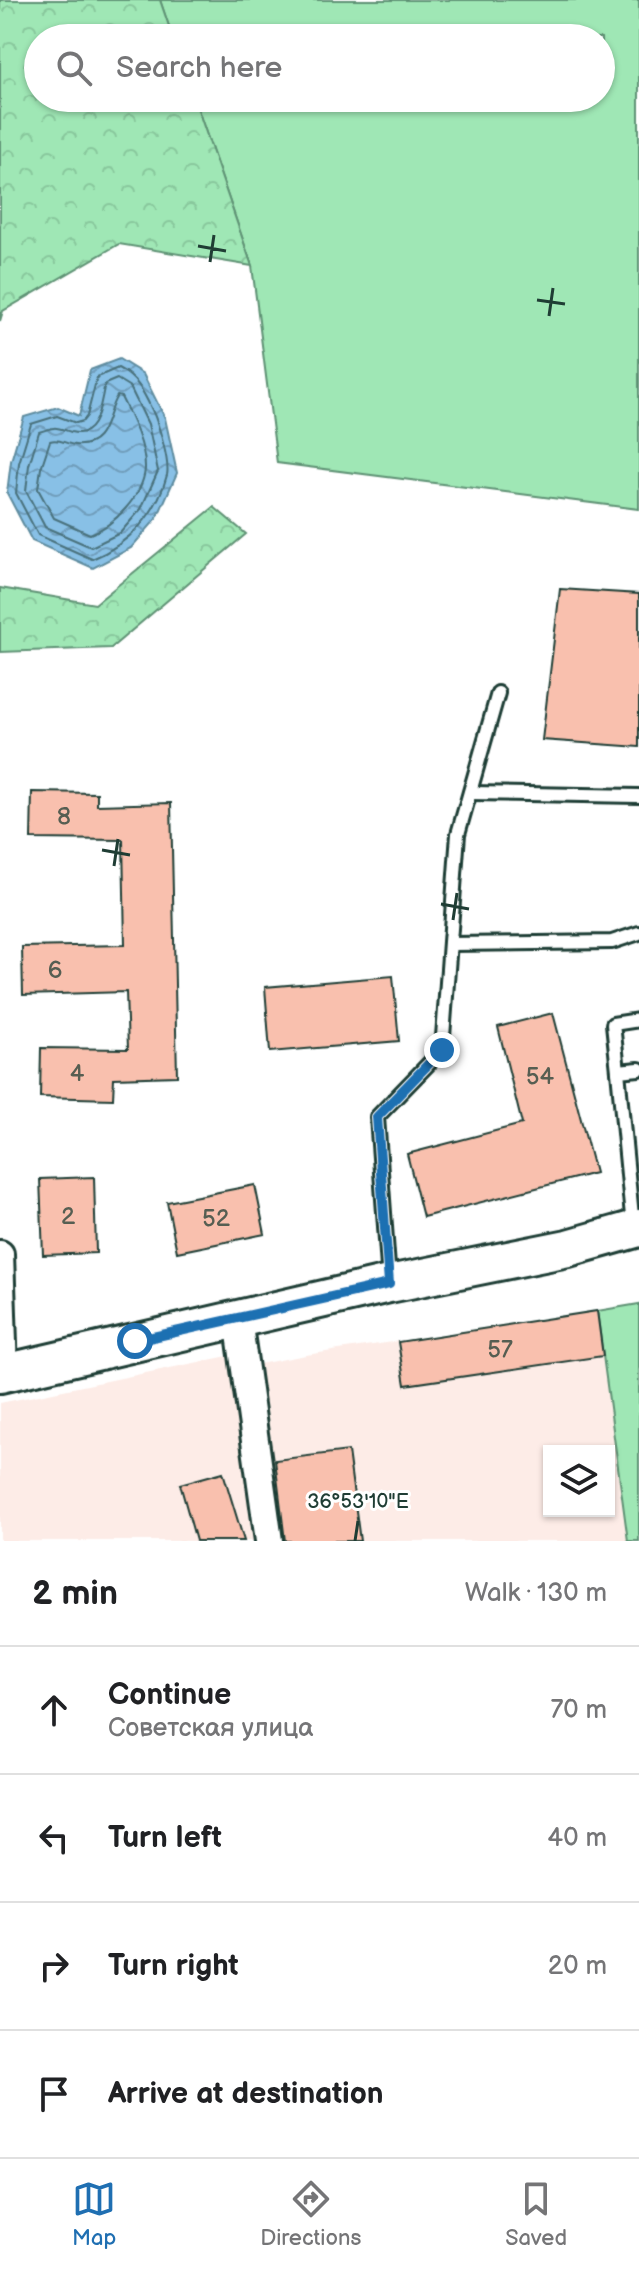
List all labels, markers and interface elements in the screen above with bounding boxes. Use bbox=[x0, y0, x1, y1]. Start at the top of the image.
search box bbox=[24, 24, 615, 112]
icon: search bbox=[52, 46, 96, 90]
text: Search here bbox=[116, 50, 282, 86]
house number: 8 bbox=[57, 802, 71, 831]
house number: 6 bbox=[48, 956, 62, 985]
route end bbox=[424, 1032, 460, 1068]
house number: 4 bbox=[70, 1059, 85, 1088]
house number: 54 bbox=[526, 1062, 555, 1091]
house number: 2 bbox=[61, 1202, 75, 1231]
house number: 52 bbox=[202, 1204, 230, 1233]
route start bbox=[117, 1323, 153, 1359]
house number: 57 bbox=[487, 1335, 513, 1364]
map controls bbox=[543, 1445, 615, 1517]
button: layers bbox=[543, 1445, 615, 1517]
text: 36°53'10"E bbox=[307, 1490, 409, 1514]
text: 2 min bbox=[32, 1573, 118, 1614]
text: Walk · 130 m bbox=[465, 1578, 607, 1609]
text: Continue bbox=[108, 1677, 231, 1713]
icon: ahead bbox=[32, 1688, 76, 1732]
text: 70 m bbox=[550, 1695, 607, 1726]
text: Советская улица bbox=[108, 1713, 314, 1744]
icon: left bbox=[32, 1816, 76, 1860]
text: Turn left bbox=[108, 1820, 222, 1856]
text: 40 m bbox=[547, 1823, 607, 1854]
icon: right bbox=[32, 1944, 76, 1988]
text: Turn right bbox=[108, 1948, 239, 1984]
text: 20 m bbox=[548, 1951, 607, 1982]
icon: arrive bbox=[32, 2072, 76, 2116]
text: Arrive at destination bbox=[108, 2076, 384, 2112]
tab: Map bbox=[72, 2177, 116, 2252]
tab: Directions bbox=[260, 2177, 361, 2252]
tab: Saved bbox=[505, 2177, 567, 2252]

